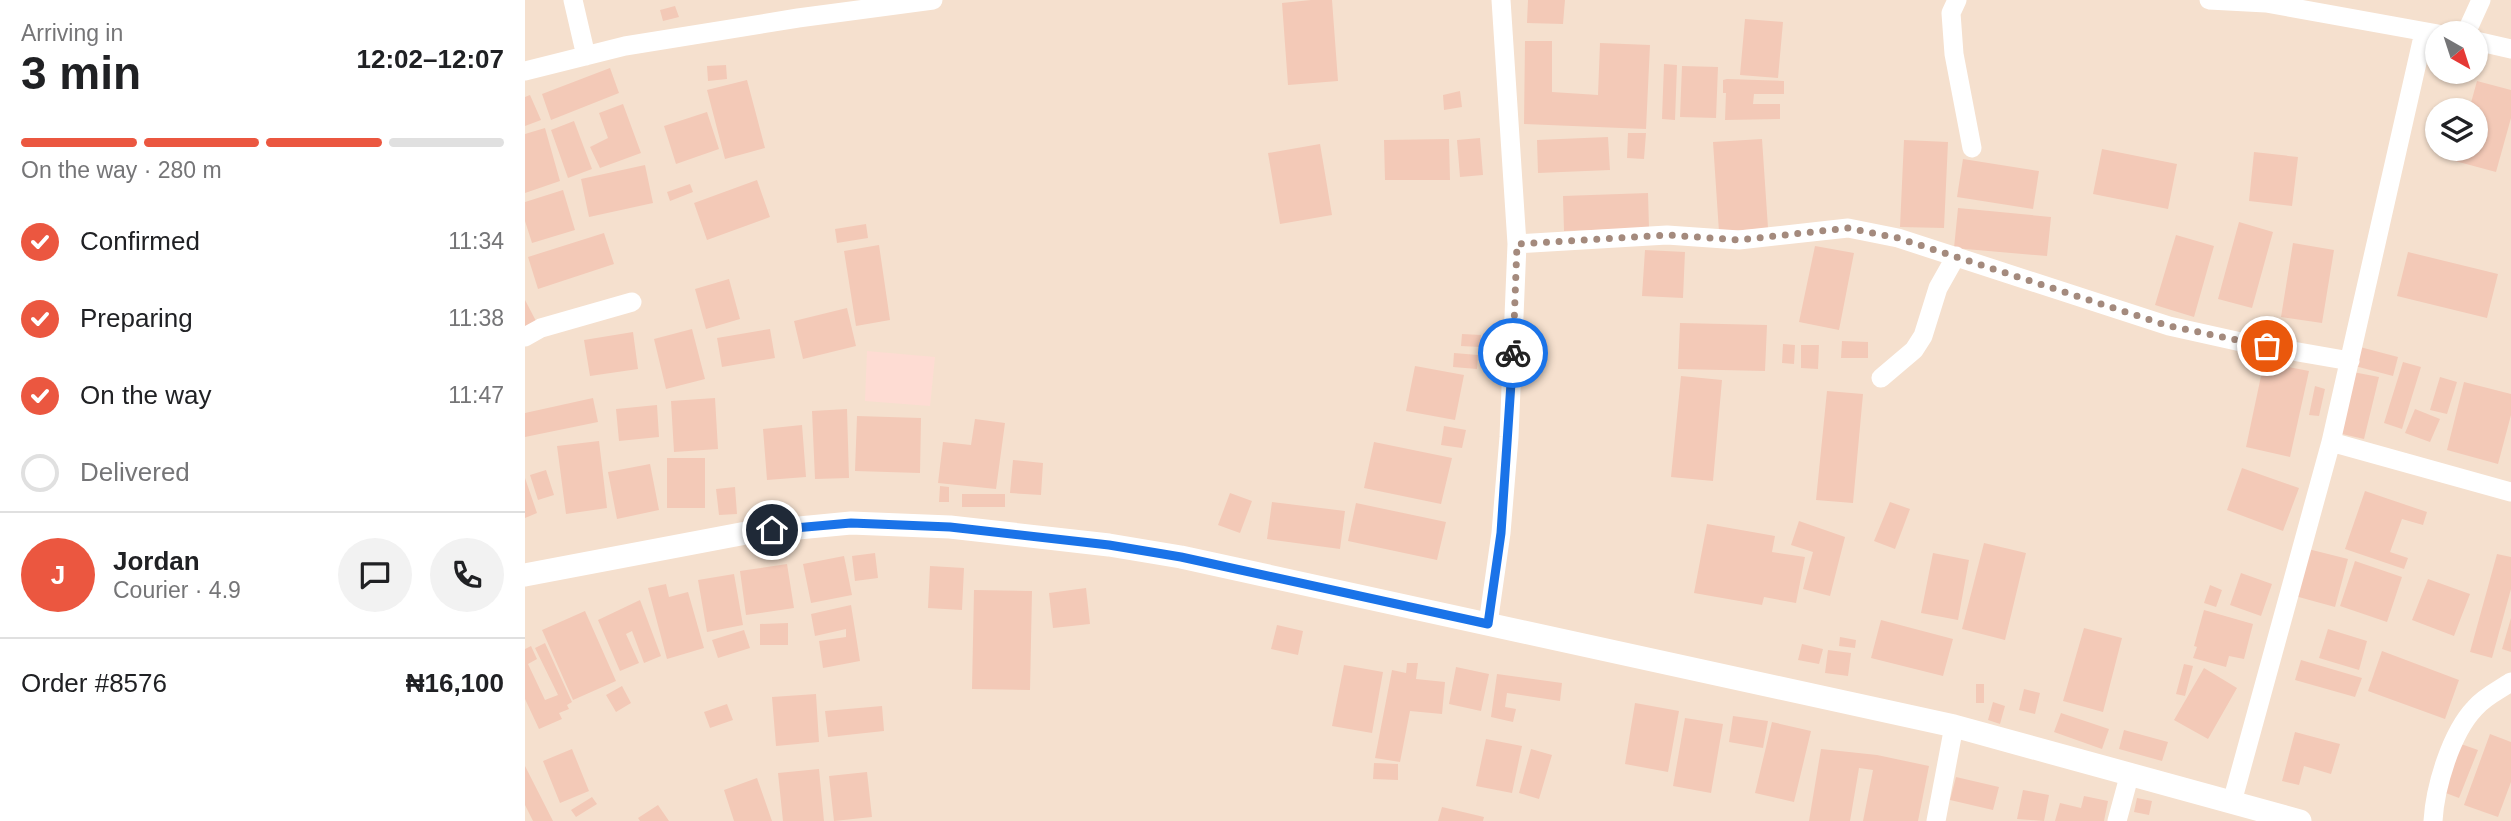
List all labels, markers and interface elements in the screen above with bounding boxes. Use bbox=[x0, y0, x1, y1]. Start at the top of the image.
text: Arriving in bbox=[21, 20, 123, 46]
north arrow bbox=[2425, 21, 2489, 84]
map controls bbox=[2425, 21, 2488, 161]
text: 12:02–12:07 bbox=[357, 44, 504, 74]
text: 3 min bbox=[21, 47, 141, 99]
button: layers bbox=[2425, 98, 2488, 161]
text: On the way · 280 m bbox=[21, 157, 222, 183]
icon: check bbox=[21, 223, 59, 261]
text: Confirmed bbox=[80, 226, 200, 256]
text: 11:34 bbox=[448, 228, 504, 254]
icon: check bbox=[21, 300, 59, 338]
text: Preparing bbox=[80, 303, 193, 333]
text: 11:38 bbox=[448, 305, 504, 331]
pin bbox=[2237, 316, 2297, 376]
courier bbox=[1478, 318, 1548, 388]
icon: bag bbox=[2248, 327, 2286, 365]
icon: bike bbox=[1494, 334, 1532, 372]
icon: check bbox=[21, 377, 59, 415]
text: On the way bbox=[80, 380, 212, 410]
text: 11:47 bbox=[448, 382, 504, 408]
text: Delivered bbox=[80, 457, 190, 487]
pin bbox=[742, 500, 802, 560]
icon: home bbox=[753, 511, 791, 549]
button: chat bbox=[338, 538, 412, 612]
button: phone bbox=[430, 538, 504, 612]
text: Jordan bbox=[113, 546, 200, 576]
text: J bbox=[51, 560, 65, 590]
text: Courier · 4.9 bbox=[113, 577, 241, 603]
text: Order #8576 bbox=[21, 668, 167, 698]
text: ₦16,100 bbox=[406, 668, 504, 698]

